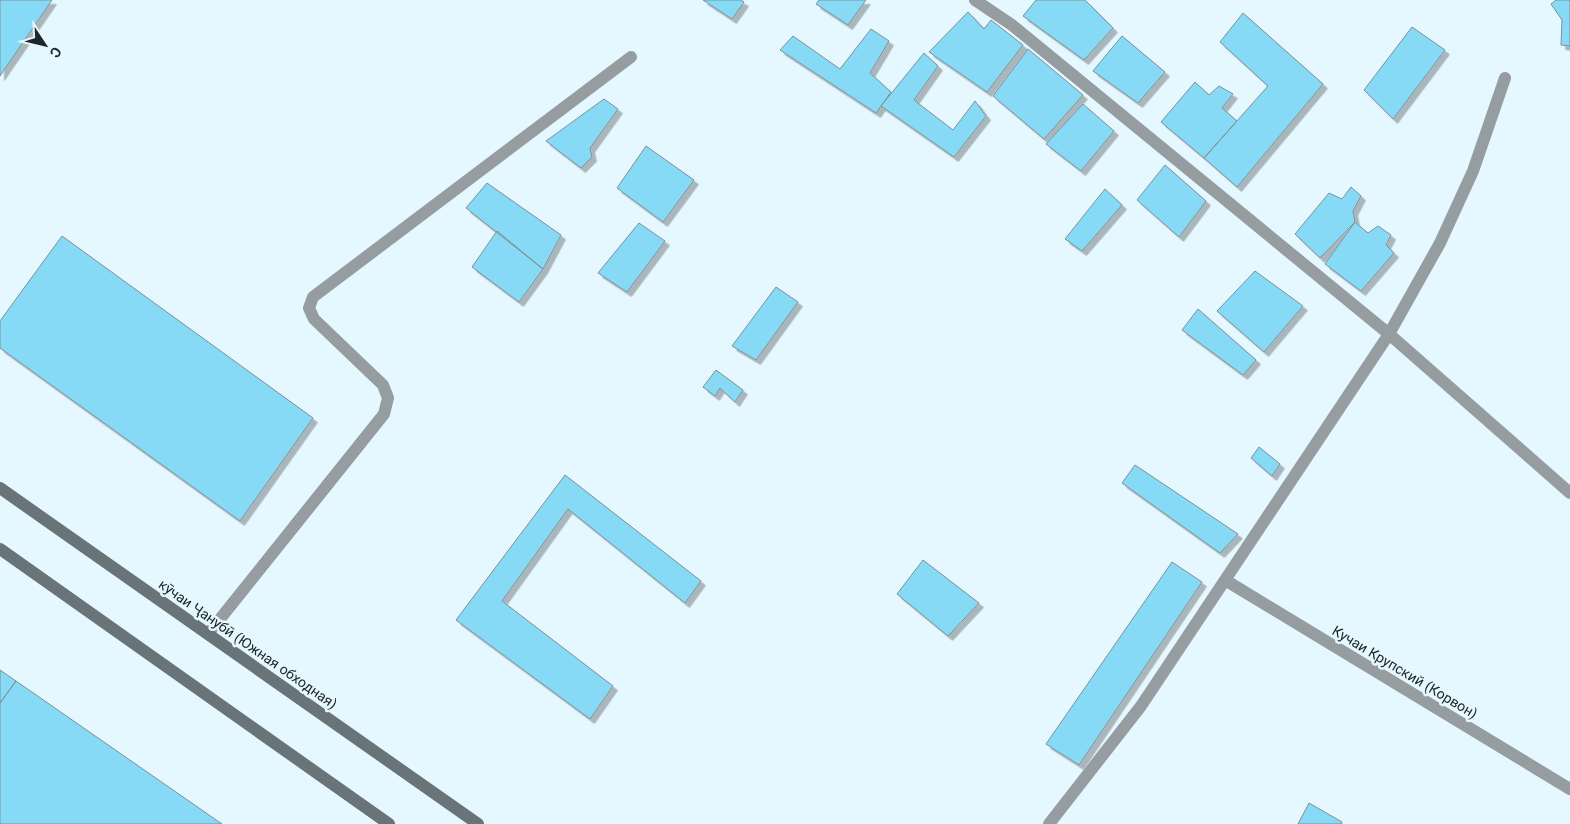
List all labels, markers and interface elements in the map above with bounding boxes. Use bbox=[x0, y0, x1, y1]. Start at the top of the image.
north arrow bbox=[20, 20, 70, 70]
text: С bbox=[46, 44, 65, 61]
street label: кӯчаи Ҷанубӣ (Южная обходная) bbox=[155, 576, 340, 713]
street label: Кучаи Крупский (Корвон) bbox=[1329, 622, 1480, 723]

